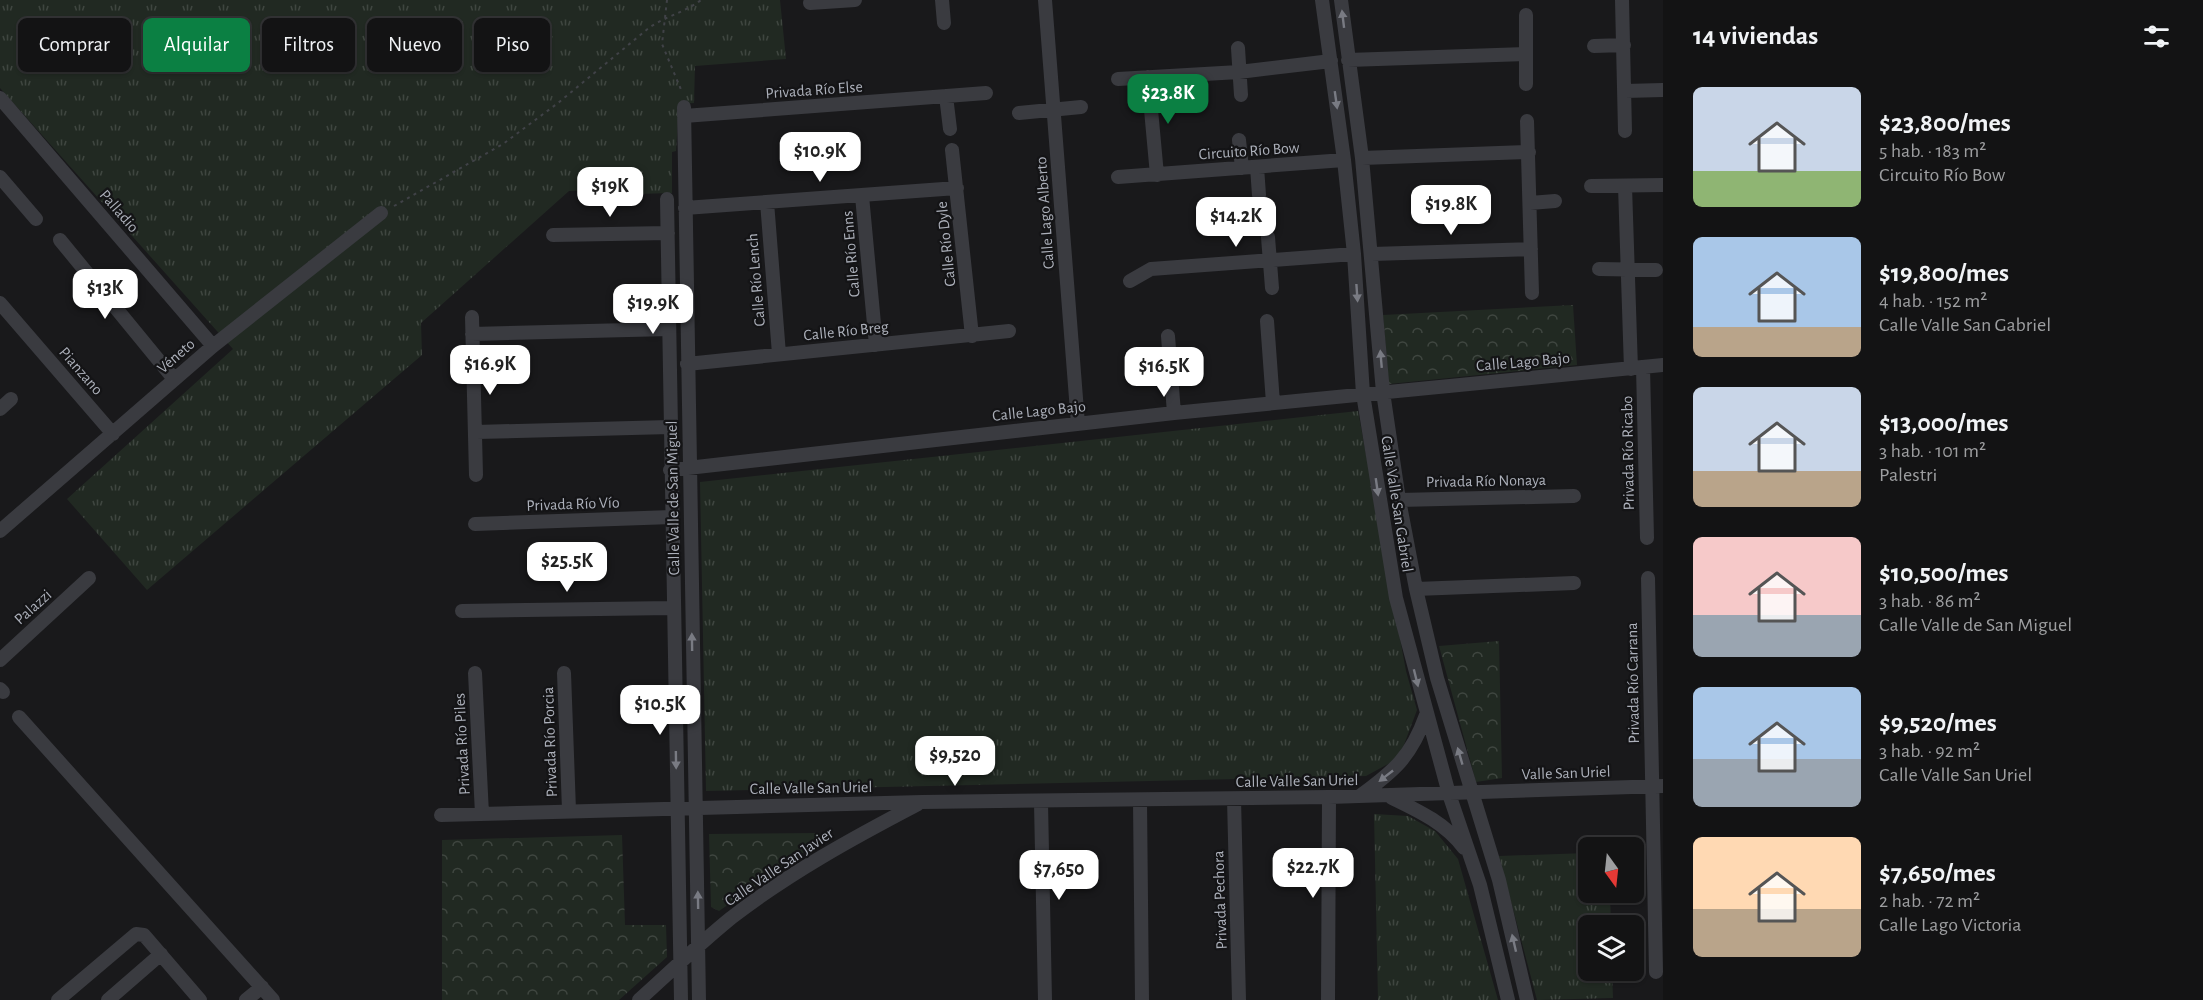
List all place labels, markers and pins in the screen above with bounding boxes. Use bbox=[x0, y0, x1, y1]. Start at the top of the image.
pin: $23.8K bbox=[1119, 74, 1217, 125]
pin: $10.9K bbox=[771, 132, 869, 183]
pin: $19K bbox=[574, 167, 646, 218]
pin: $19.8K bbox=[1402, 185, 1500, 236]
pin: $14.2K bbox=[1187, 197, 1285, 248]
pin: $13K bbox=[69, 269, 141, 320]
pin: $19.9K bbox=[604, 284, 702, 335]
pin: $16.9K bbox=[441, 345, 539, 396]
pin: $16.5K bbox=[1115, 347, 1213, 398]
pin: $25.5K bbox=[518, 542, 616, 593]
pin: $10.5K bbox=[611, 685, 709, 736]
pin: $9,520 bbox=[906, 736, 1004, 787]
pin: $22.7K bbox=[1264, 848, 1362, 899]
pin: $7,650 bbox=[1010, 850, 1108, 901]

